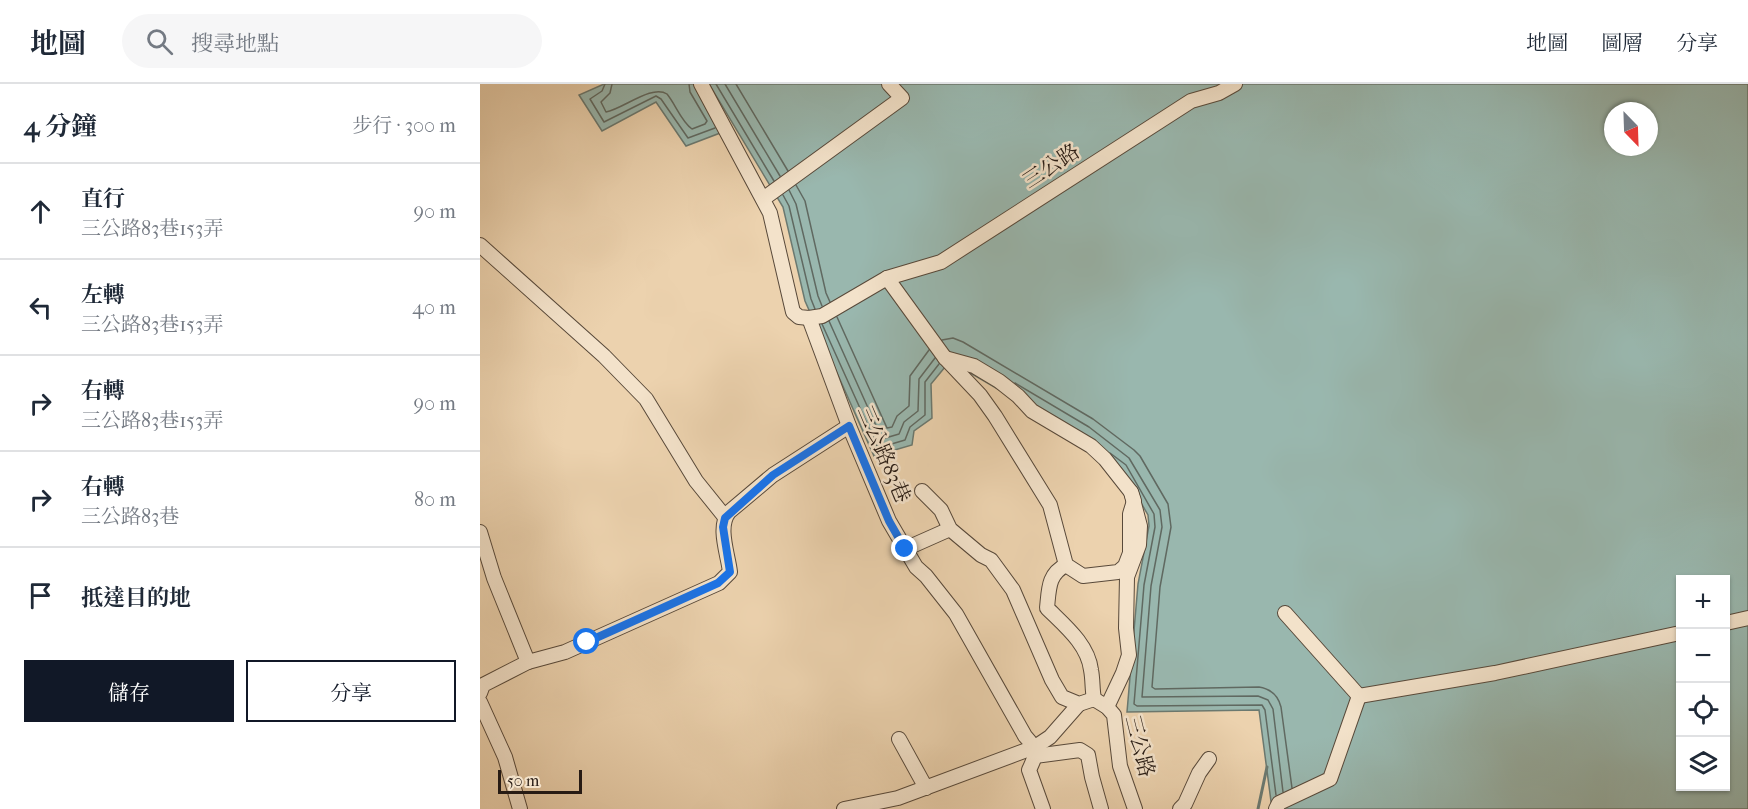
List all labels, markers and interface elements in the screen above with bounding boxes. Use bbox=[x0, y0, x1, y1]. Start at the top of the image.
search box bbox=[122, 14, 542, 68]
icon: search bbox=[143, 25, 176, 58]
text: 地圖 bbox=[30, 27, 86, 60]
text: 搜尋地點 bbox=[191, 31, 279, 57]
text: 地圖 bbox=[1526, 31, 1568, 55]
text: 圖層 bbox=[1601, 31, 1643, 55]
text: 分享 bbox=[1676, 31, 1718, 55]
north arrow bbox=[1604, 102, 1658, 156]
text: 4 分鐘 bbox=[24, 111, 97, 142]
text: 步行 · 300 m bbox=[352, 114, 456, 137]
street label: 三公路 bbox=[1018, 139, 1084, 193]
text: 直行 bbox=[81, 186, 125, 212]
icon: ahead bbox=[24, 195, 57, 228]
text: 90 m bbox=[414, 200, 456, 223]
text: 三公路83巷153弄 bbox=[81, 217, 223, 240]
text: 左轉 bbox=[81, 282, 125, 308]
icon: left bbox=[24, 291, 57, 324]
text: 40 m bbox=[412, 296, 456, 319]
text: 三公路83巷153弄 bbox=[81, 313, 223, 336]
text: 右轉 bbox=[81, 378, 125, 404]
icon: right bbox=[24, 387, 57, 420]
text: 90 m bbox=[414, 392, 456, 415]
street label: 三公路83巷 bbox=[853, 402, 915, 506]
text: 三公路83巷153弄 bbox=[81, 409, 223, 432]
text: 右轉 bbox=[81, 474, 125, 500]
icon: right bbox=[24, 483, 57, 516]
text: 80 m bbox=[414, 488, 456, 511]
text: 三公路83巷 bbox=[81, 505, 179, 528]
route end bbox=[891, 535, 917, 561]
map controls bbox=[1676, 575, 1730, 791]
button: + bbox=[1676, 575, 1730, 629]
icon: arrive bbox=[24, 579, 57, 612]
text: 抵達目的地 bbox=[81, 585, 191, 611]
route start bbox=[573, 628, 599, 654]
button: − bbox=[1676, 629, 1730, 683]
button: 儲存 bbox=[24, 660, 234, 722]
button: 分享 bbox=[246, 660, 456, 722]
button: locate bbox=[1676, 683, 1730, 737]
street label: 三公路 bbox=[1121, 713, 1159, 779]
button: layers bbox=[1676, 737, 1730, 791]
scale bar bbox=[498, 767, 582, 794]
text: 50 m bbox=[507, 771, 539, 790]

